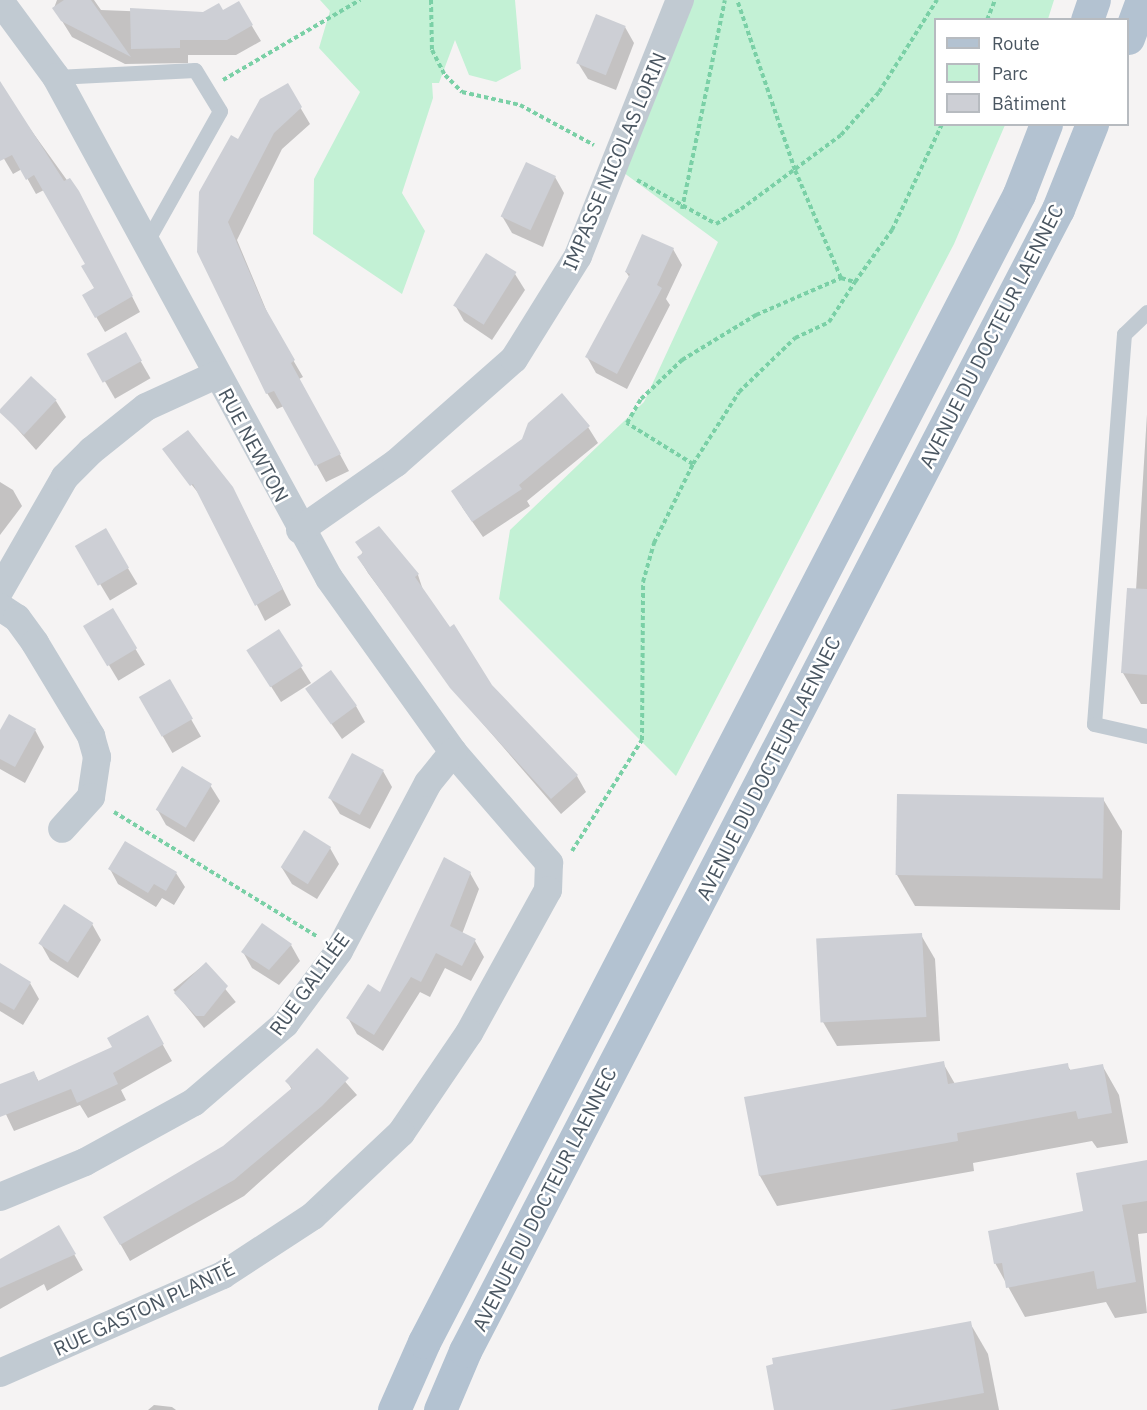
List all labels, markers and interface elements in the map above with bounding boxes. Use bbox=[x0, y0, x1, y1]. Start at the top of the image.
legend bbox=[934, 18, 1129, 126]
text: Route bbox=[992, 32, 1040, 55]
street label: IMPASSE NICOLAS LORIN bbox=[557, 49, 671, 273]
text: Parc bbox=[992, 62, 1028, 85]
text: Bâtiment bbox=[992, 92, 1066, 115]
street label: AVENUE DU DOCTEUR LAENNEC bbox=[914, 200, 1068, 472]
street label: RUE NEWTON bbox=[214, 384, 294, 506]
street label: AVENUE DU DOCTEUR LAENNEC bbox=[691, 632, 845, 904]
street label: RUE GALILÉE bbox=[264, 928, 354, 1040]
street label: AVENUE DU DOCTEUR LAENNEC bbox=[467, 1063, 621, 1335]
street label: RUE GASTON PLANTÉ bbox=[50, 1255, 238, 1361]

